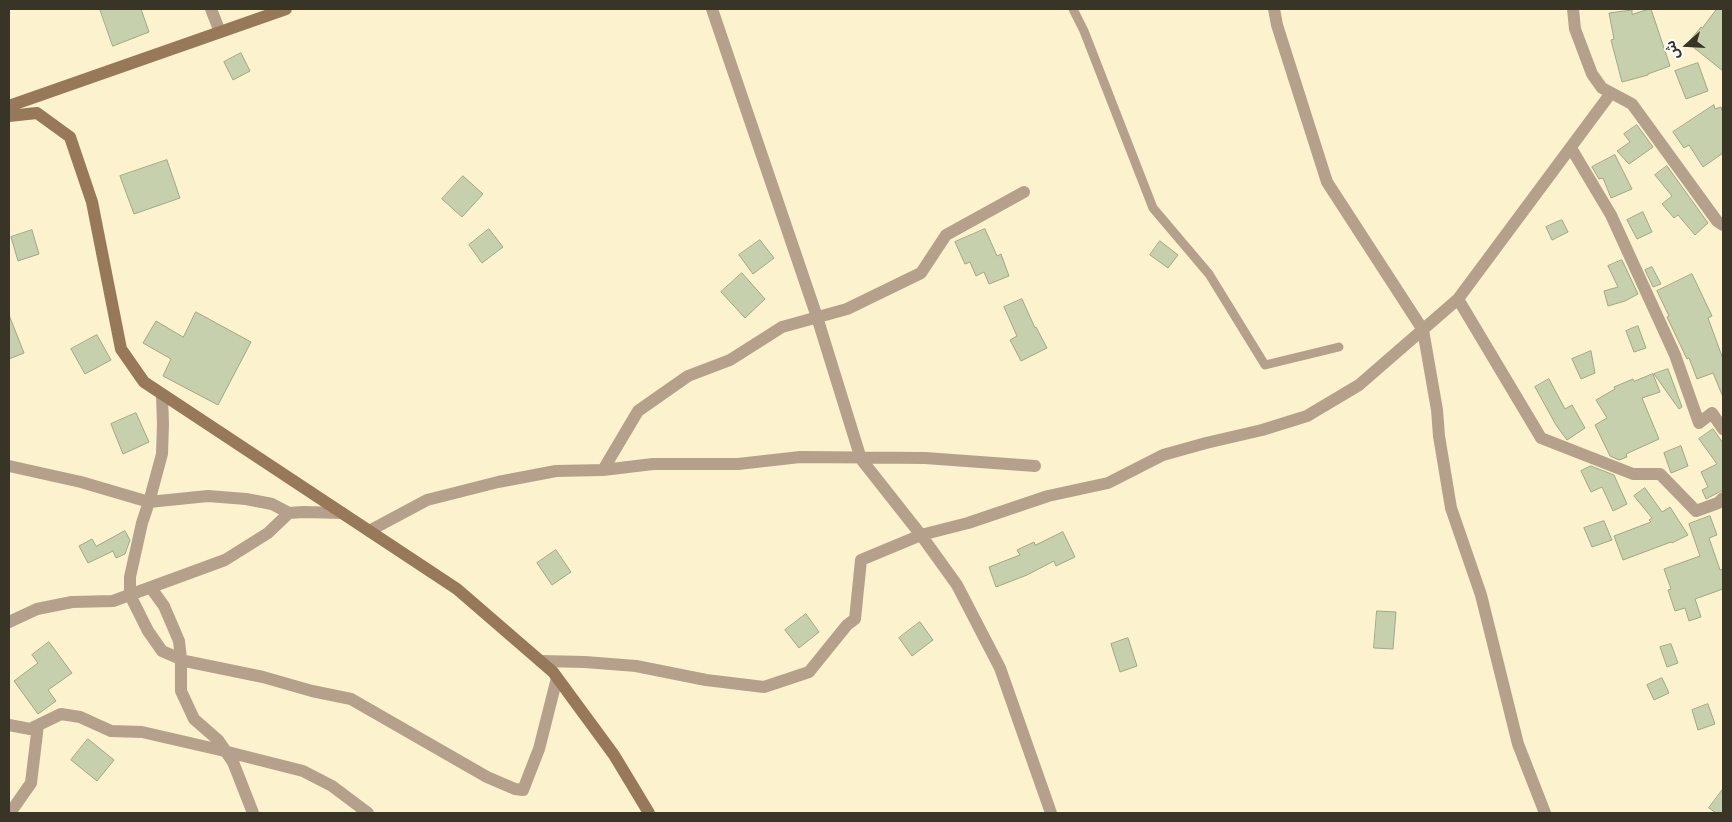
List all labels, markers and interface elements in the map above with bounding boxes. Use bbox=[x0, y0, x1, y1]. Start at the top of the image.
north arrow bbox=[1662, 20, 1712, 70]
text: ش bbox=[1661, 38, 1684, 62]

